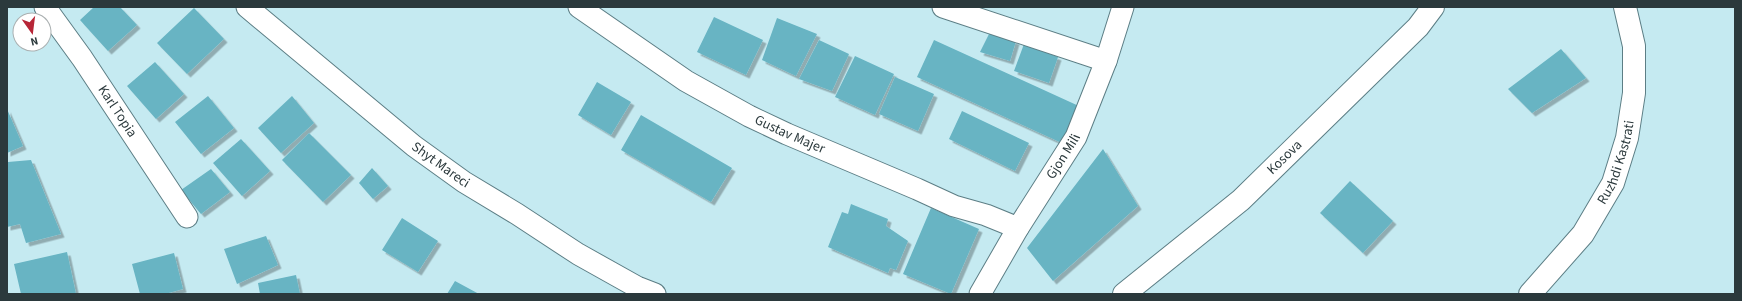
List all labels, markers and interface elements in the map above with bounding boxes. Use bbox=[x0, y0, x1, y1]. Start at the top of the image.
north arrow bbox=[12, 12, 52, 52]
text: N bbox=[29, 33, 40, 49]
street label: Karl Topia bbox=[93, 81, 142, 141]
street label: Gustav Majer bbox=[751, 110, 828, 159]
street label: Ruzhdi Kastrati bbox=[1593, 119, 1640, 208]
street label: Gjon Mili bbox=[1042, 131, 1086, 183]
street label: Kosova bbox=[1262, 135, 1307, 179]
street label: Shyt Mareci bbox=[407, 137, 474, 193]

